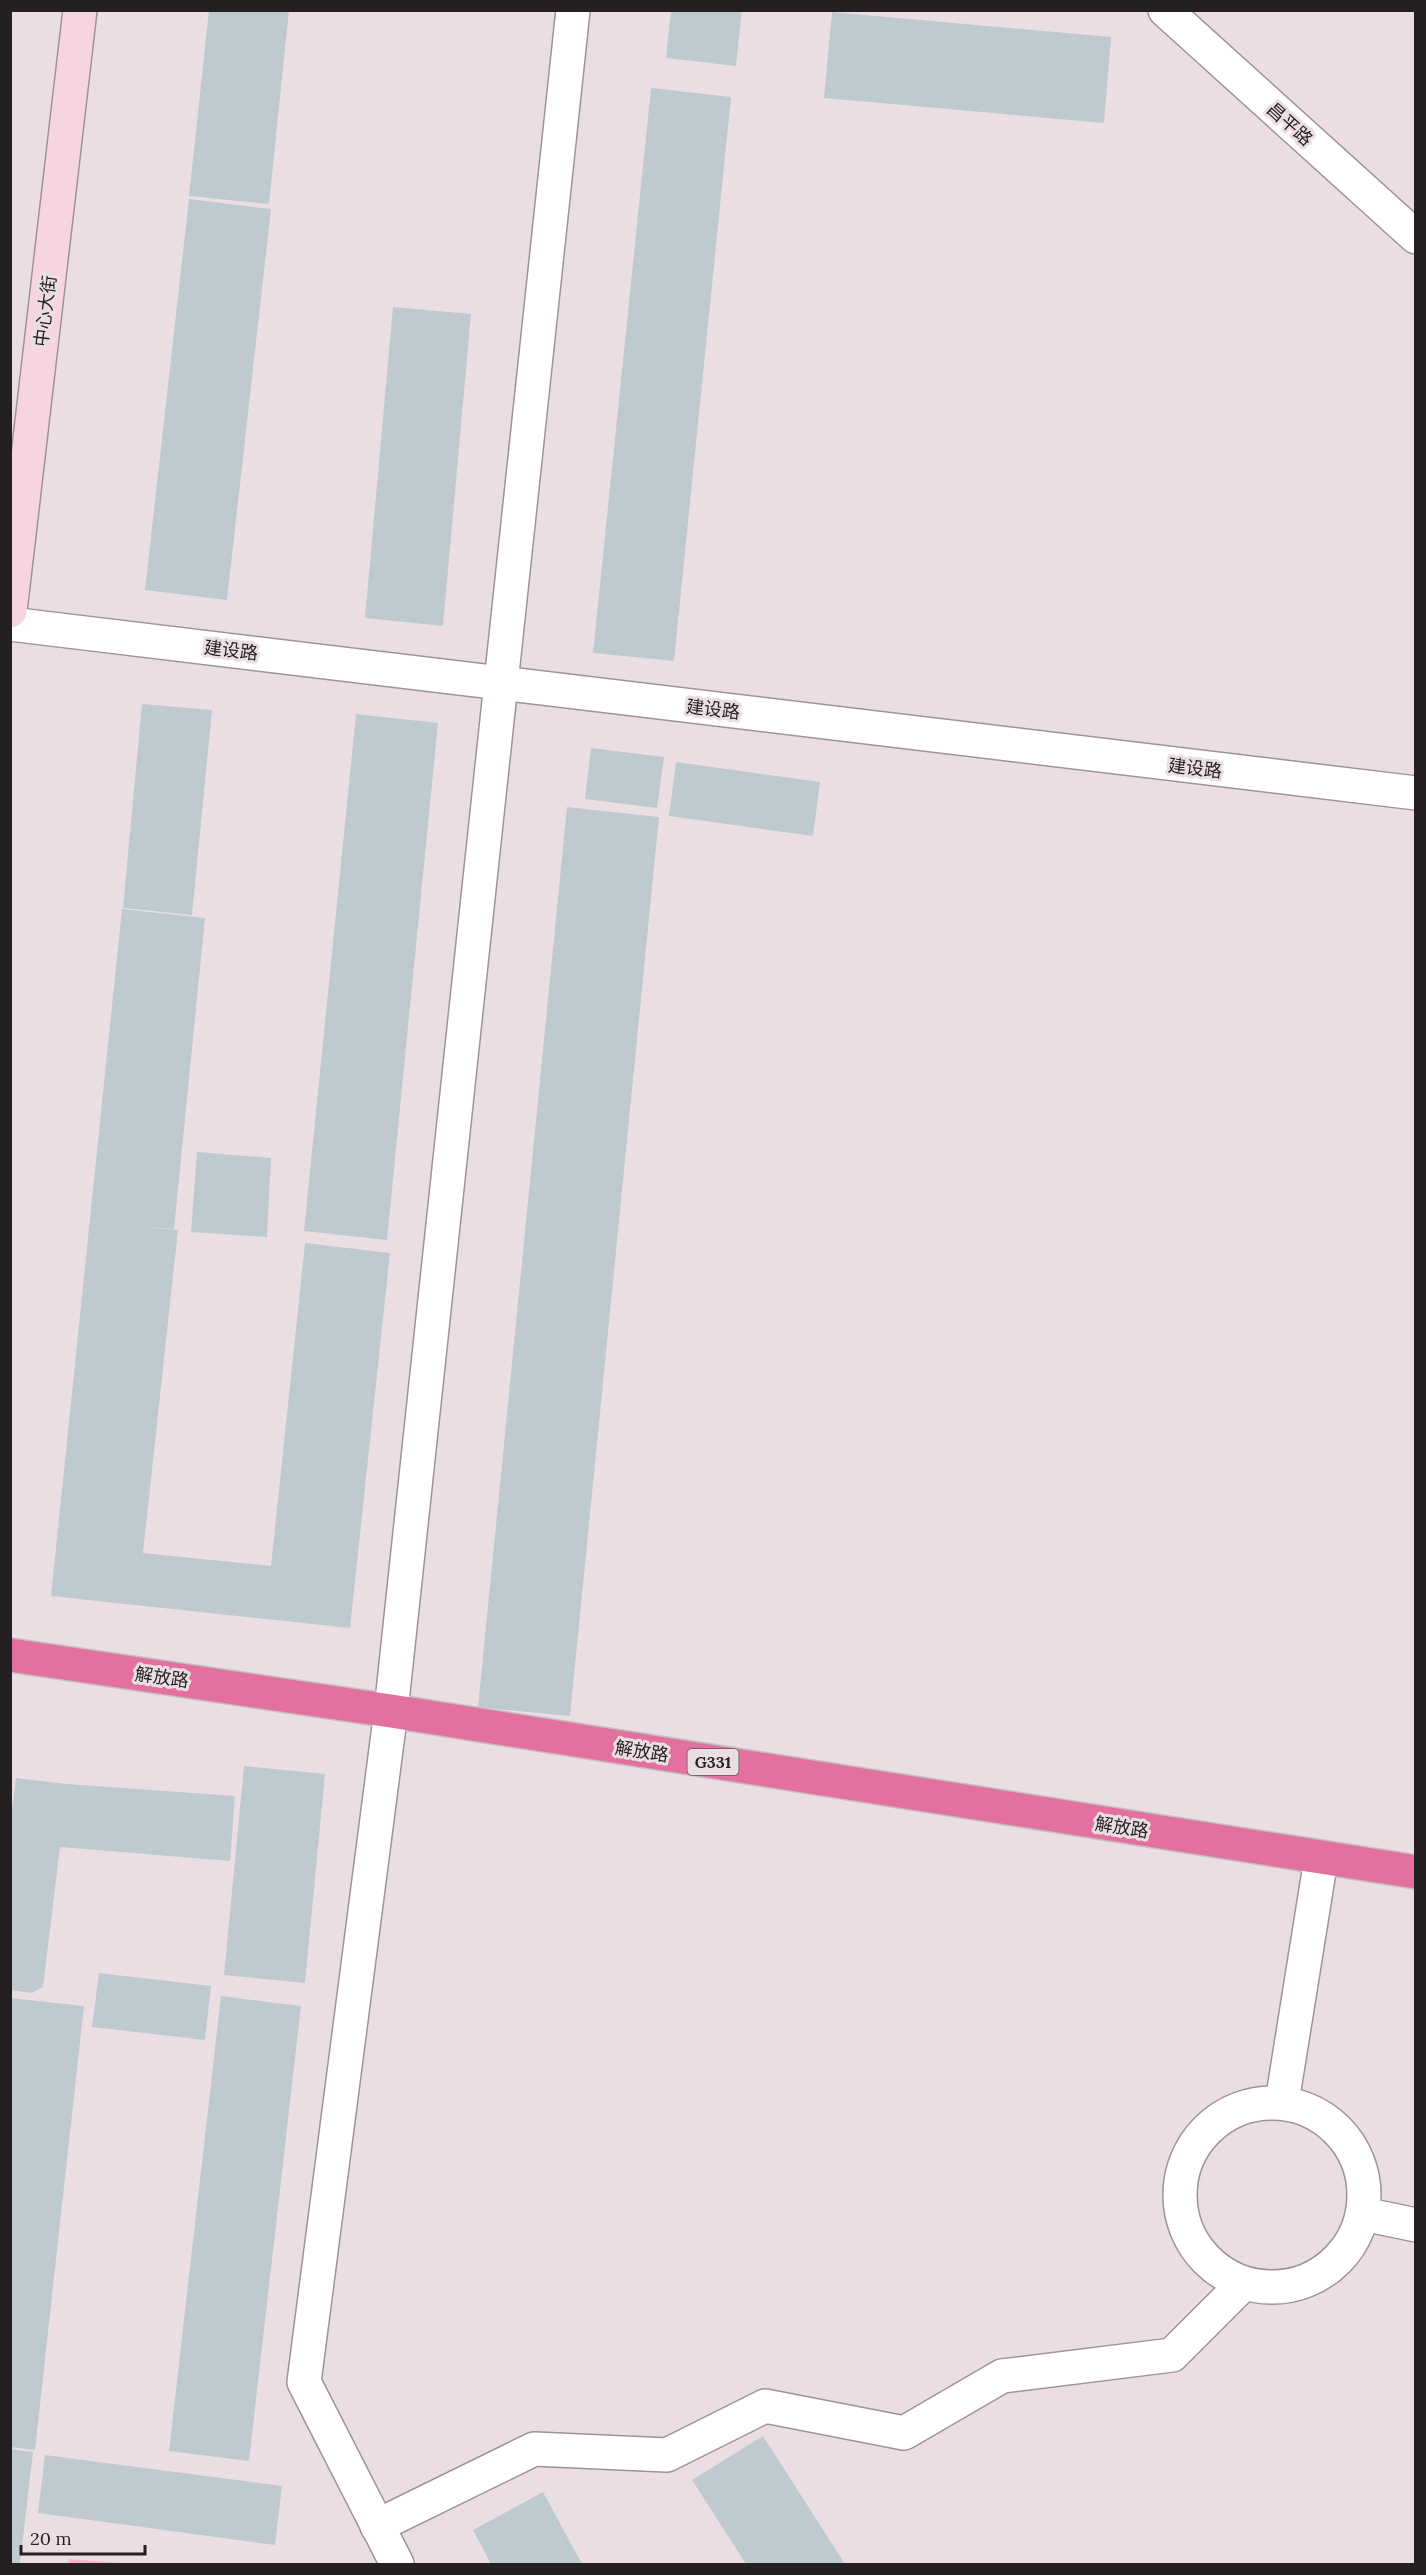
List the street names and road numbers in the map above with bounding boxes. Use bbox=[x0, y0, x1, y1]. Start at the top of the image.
street label: 昌平路 bbox=[1262, 97, 1318, 151]
street label: 中心大街 bbox=[29, 274, 61, 348]
street label: 建设路 bbox=[203, 635, 259, 665]
street label: 建设路 bbox=[685, 694, 741, 724]
street label: 建设路 bbox=[1167, 753, 1223, 783]
street label: 解放路 bbox=[134, 1662, 190, 1692]
street label: 解放路 bbox=[614, 1735, 670, 1767]
road number: G331 bbox=[688, 1749, 738, 1775]
street label: 解放路 bbox=[1094, 1811, 1150, 1843]

